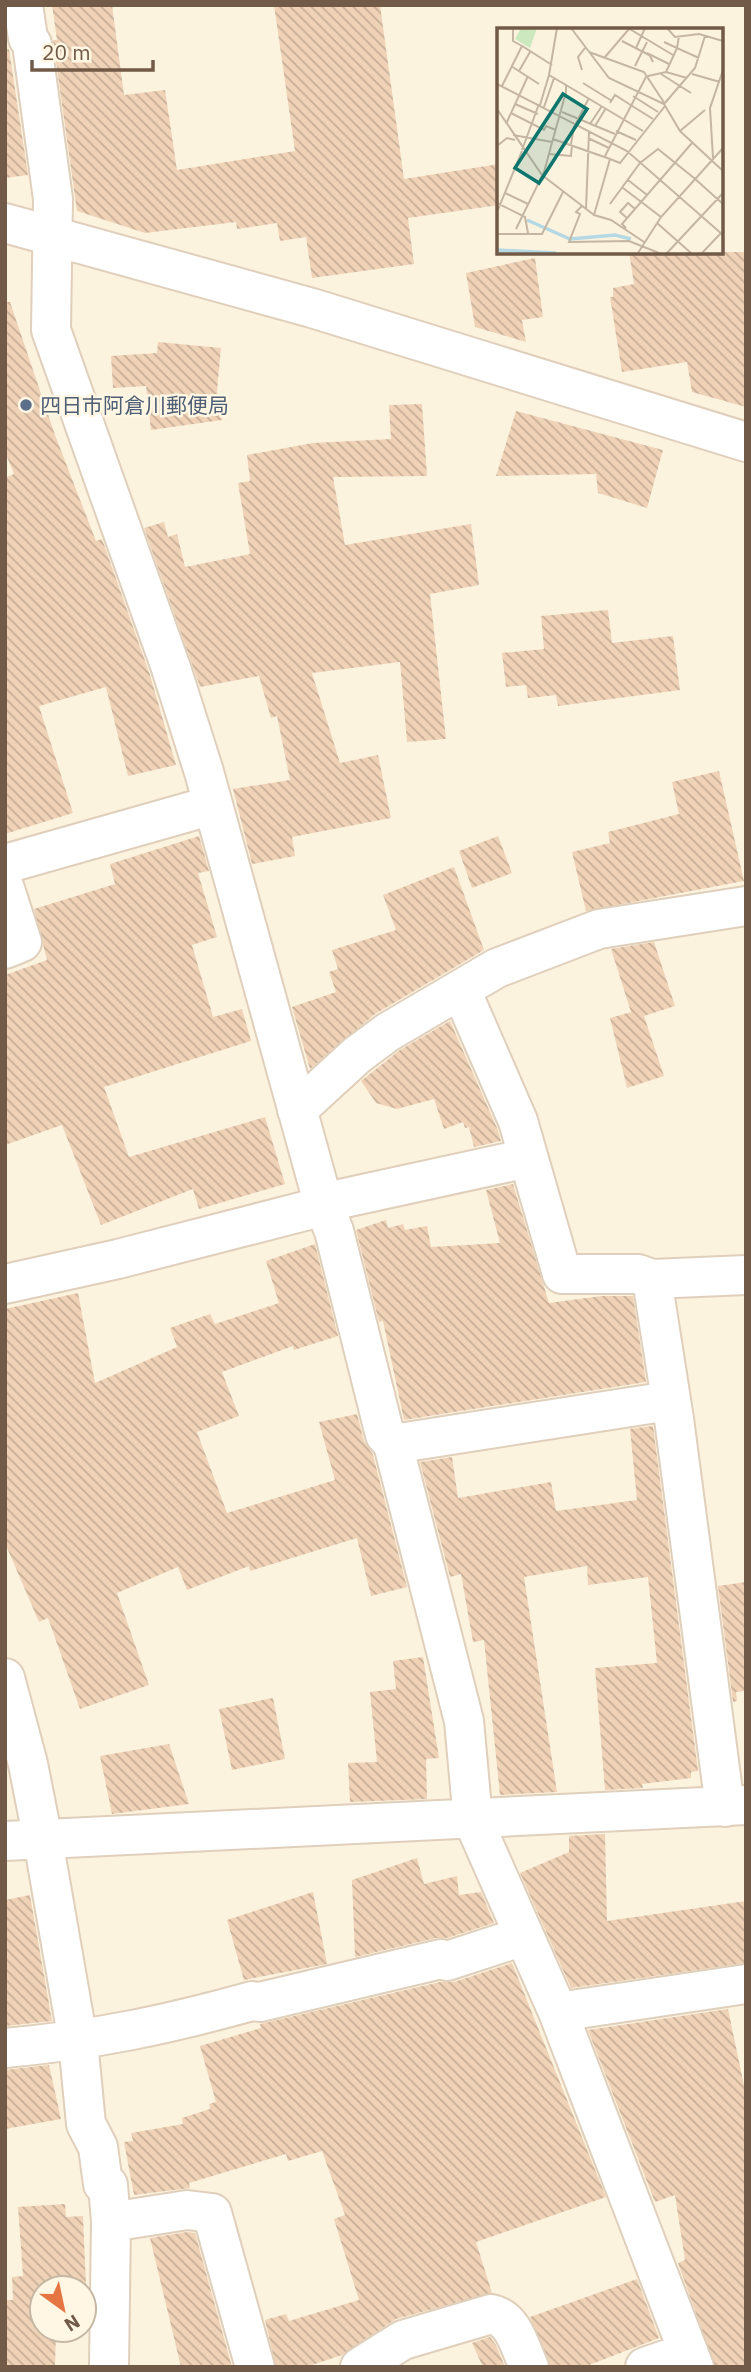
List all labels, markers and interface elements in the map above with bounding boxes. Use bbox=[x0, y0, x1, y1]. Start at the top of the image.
scale bar bbox=[32, 28, 152, 72]
inset map bbox=[497, 28, 723, 254]
text: 20 m bbox=[42, 38, 91, 66]
place label: 四日市阿倉川郵便局 bbox=[40, 391, 229, 419]
marker: 四日市阿倉川郵便局 bbox=[18, 397, 34, 413]
north arrow bbox=[28, 2274, 98, 2344]
text: N bbox=[60, 2309, 85, 2337]

